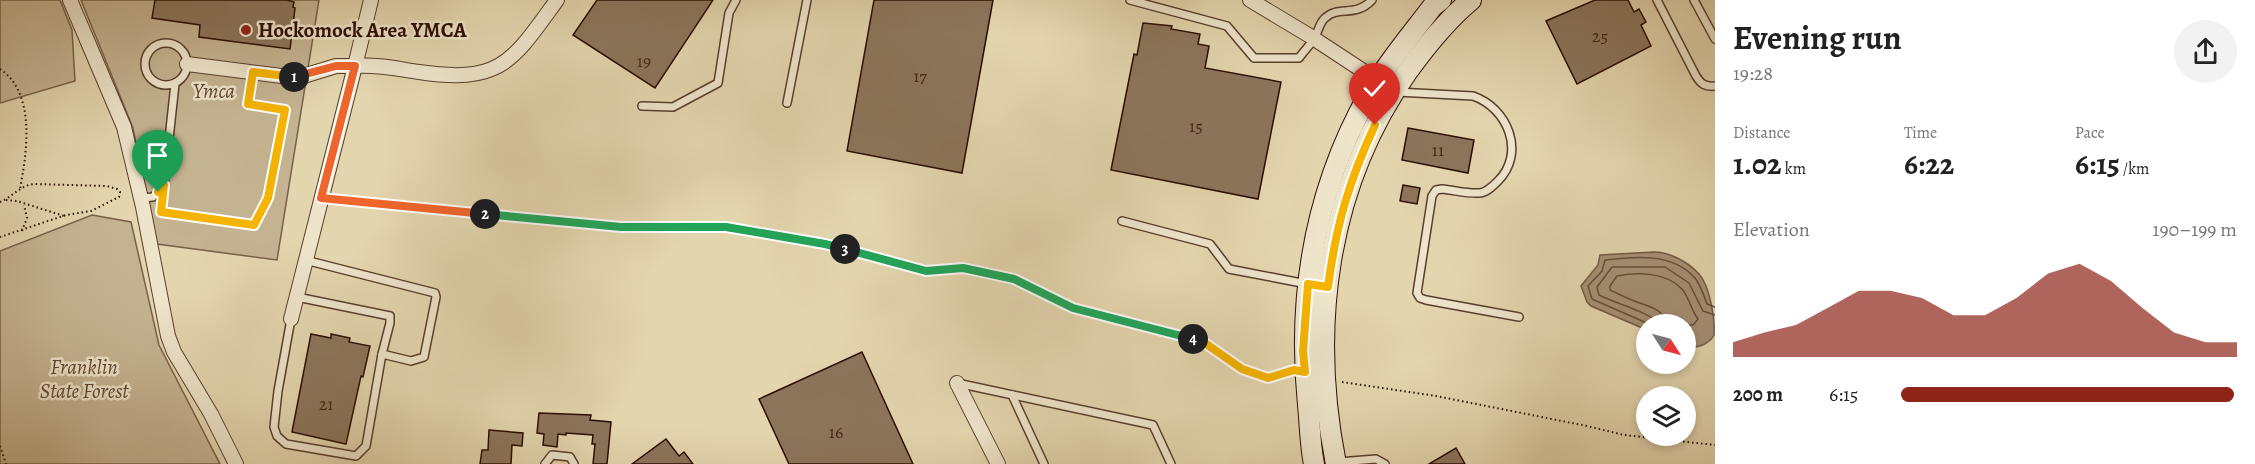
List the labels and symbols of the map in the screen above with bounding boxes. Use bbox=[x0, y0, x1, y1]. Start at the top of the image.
place label: Hockomock Area YMCA bbox=[258, 16, 467, 44]
marker: Hockomock Area YMCA bbox=[239, 23, 253, 37]
house number: 25 bbox=[1592, 24, 1608, 48]
house number: 19 bbox=[637, 49, 651, 73]
pin: 1 bbox=[279, 62, 309, 92]
pin bbox=[1349, 63, 1400, 125]
house number: 17 bbox=[913, 64, 927, 88]
park label: Ymca bbox=[193, 77, 235, 105]
house number: 15 bbox=[1189, 114, 1203, 138]
pin bbox=[132, 130, 183, 192]
house number: 11 bbox=[1432, 138, 1444, 162]
pin: 2 bbox=[470, 199, 500, 229]
pin: 3 bbox=[830, 234, 860, 264]
north arrow bbox=[1636, 314, 1696, 374]
pin: 4 bbox=[1178, 324, 1208, 354]
park label: Franklin State Forest bbox=[40, 353, 129, 405]
house number: 21 bbox=[319, 392, 333, 416]
house number: 16 bbox=[829, 420, 843, 444]

